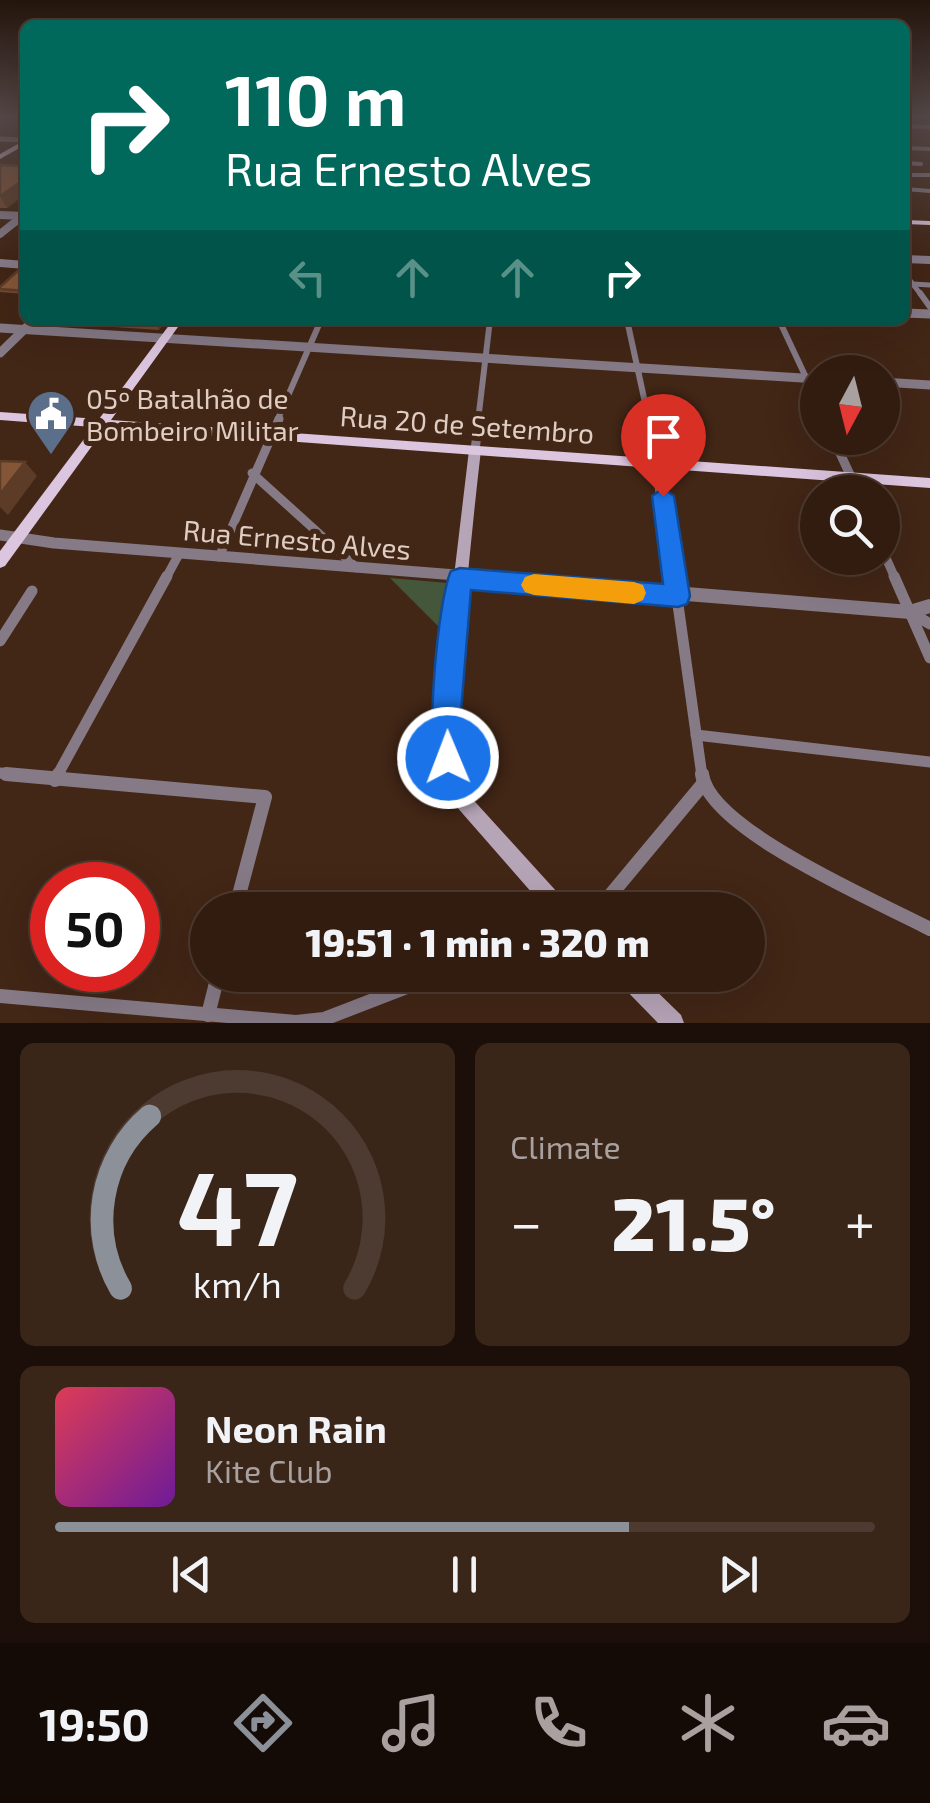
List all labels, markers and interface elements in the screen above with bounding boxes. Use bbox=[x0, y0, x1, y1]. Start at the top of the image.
text: 110 m bbox=[225, 56, 406, 140]
icon: right bbox=[60, 60, 190, 190]
text: Rua Ernesto Alves bbox=[225, 141, 592, 195]
icon: left bbox=[280, 250, 335, 305]
icon: ahead bbox=[385, 250, 440, 305]
icon: ahead bbox=[490, 250, 545, 305]
icon: right bbox=[595, 250, 650, 305]
north arrow bbox=[800, 355, 900, 455]
map controls bbox=[800, 355, 900, 575]
place label: 05º Batalhão de Bombeiro Militar bbox=[86, 381, 299, 447]
public building icon: 05º Batalhão de Bombeiro Militar bbox=[25, 388, 77, 456]
pin bbox=[621, 394, 706, 497]
street label: Rua 20 de Setembro bbox=[339, 398, 595, 450]
icon: arrive bbox=[636, 409, 691, 464]
button: search bbox=[800, 475, 900, 575]
street label: Rua Ernesto Alves bbox=[182, 512, 412, 566]
position arrow bbox=[396, 706, 500, 810]
speed limit sign: 50 bbox=[30, 862, 160, 992]
text: 19:51 · 1 min · 320 m bbox=[305, 919, 650, 965]
text: Climate bbox=[510, 1127, 621, 1165]
text: 47 bbox=[177, 1142, 298, 1267]
text: 21.5° bbox=[611, 1176, 776, 1266]
text: − bbox=[510, 1188, 542, 1254]
text: + bbox=[845, 1188, 875, 1254]
text: km/h bbox=[193, 1262, 282, 1305]
text: Neon Rain bbox=[205, 1405, 387, 1451]
text: Kite Club bbox=[205, 1451, 333, 1489]
icon: previous bbox=[164, 1547, 219, 1602]
icon: pause bbox=[437, 1547, 492, 1602]
icon: next bbox=[711, 1547, 766, 1602]
icon: directions bbox=[228, 1688, 298, 1758]
icon: music bbox=[376, 1688, 446, 1758]
icon: phone bbox=[524, 1688, 594, 1758]
icon: climate bbox=[673, 1688, 743, 1758]
icon: car bbox=[821, 1688, 891, 1758]
text: 19:50 bbox=[39, 1696, 150, 1750]

